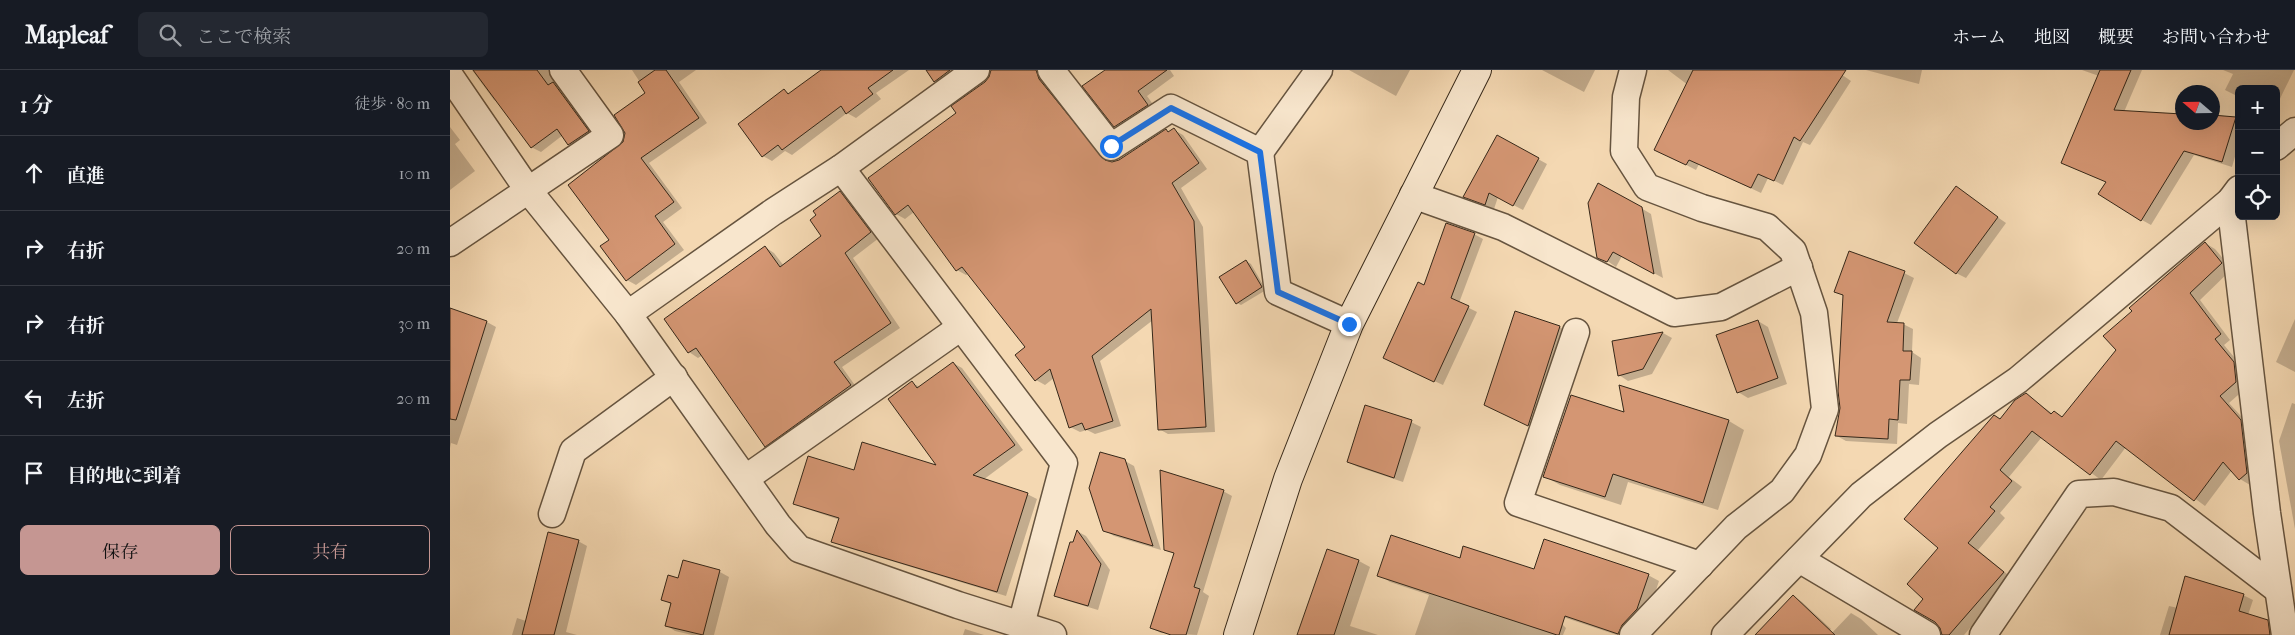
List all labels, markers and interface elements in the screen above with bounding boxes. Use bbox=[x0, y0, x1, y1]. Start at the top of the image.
search box bbox=[138, 12, 488, 57]
text: Mapleaf bbox=[25, 21, 108, 49]
icon: search bbox=[156, 21, 184, 49]
text: ここで検索 bbox=[196, 26, 291, 48]
text: ホーム bbox=[1952, 27, 2006, 48]
text: 地図 bbox=[2034, 27, 2070, 48]
text: 概要 bbox=[2098, 27, 2134, 48]
text: お問い合わせ bbox=[2162, 27, 2270, 48]
north arrow bbox=[2175, 85, 2220, 130]
map controls bbox=[2235, 85, 2280, 220]
button: + bbox=[2235, 85, 2280, 130]
text: 1 分 bbox=[20, 93, 53, 117]
text: 徒歩 · 80 m bbox=[354, 94, 430, 113]
button: − bbox=[2235, 130, 2280, 175]
route start bbox=[1100, 135, 1123, 158]
icon: ahead bbox=[20, 159, 48, 187]
text: 10 m bbox=[399, 164, 430, 183]
text: 直進 bbox=[67, 165, 105, 187]
button: locate bbox=[2235, 175, 2280, 220]
icon: right bbox=[20, 234, 48, 262]
text: 20 m bbox=[396, 239, 430, 258]
text: 右折 bbox=[67, 240, 105, 262]
icon: right bbox=[20, 309, 48, 337]
route end bbox=[1338, 313, 1361, 336]
text: 30 m bbox=[398, 314, 430, 333]
text: 右折 bbox=[67, 315, 105, 337]
icon: left bbox=[20, 384, 48, 412]
text: 20 m bbox=[396, 389, 430, 408]
text: 左折 bbox=[67, 390, 105, 412]
icon: arrive bbox=[20, 459, 48, 487]
text: 目的地に到着 bbox=[67, 465, 181, 487]
button: 保存 bbox=[20, 525, 220, 575]
button: 共有 bbox=[230, 525, 430, 575]

